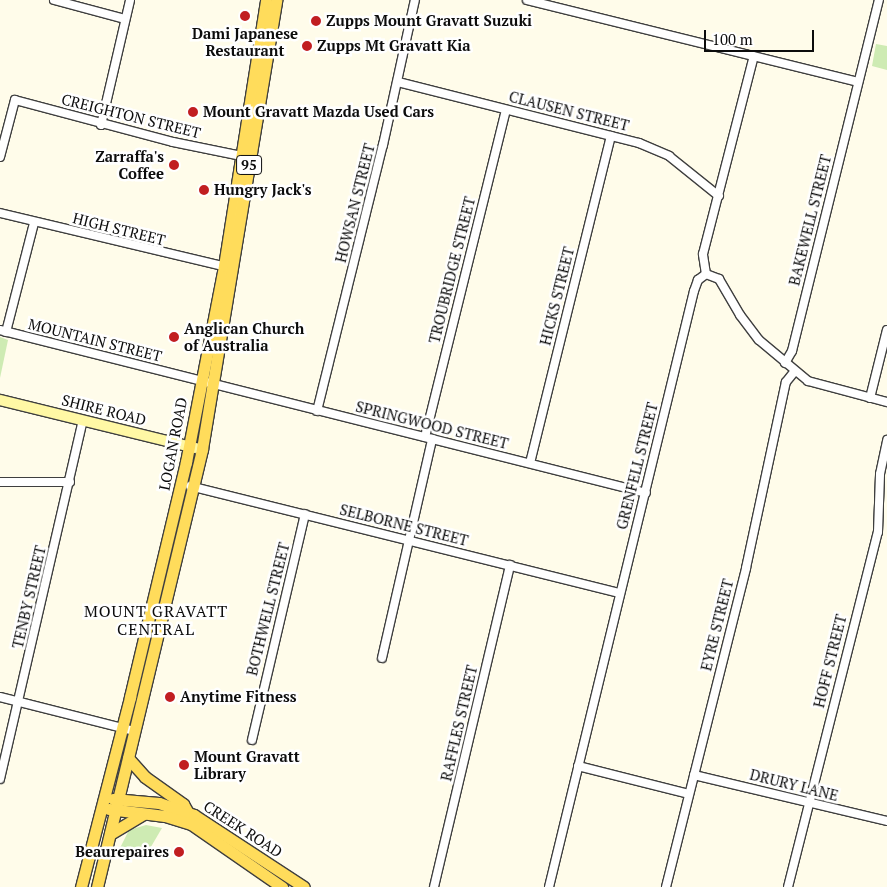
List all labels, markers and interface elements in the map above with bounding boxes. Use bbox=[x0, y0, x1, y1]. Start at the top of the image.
marker: Dami Japanese Restaurant bbox=[239, 10, 251, 22]
place label: Zupps Mount Gravatt Suzuki bbox=[326, 12, 532, 30]
marker: Zupps Mount Gravatt Suzuki bbox=[310, 15, 322, 27]
scale bar bbox=[707, 20, 817, 52]
place label: Dami Japanese Restaurant bbox=[192, 24, 298, 59]
text: 100 m bbox=[712, 29, 753, 49]
place label: Zupps Mt Gravatt Kia bbox=[317, 37, 471, 55]
marker: Zupps Mt Gravatt Kia bbox=[301, 40, 313, 52]
street label: CLAUSEN STREET bbox=[507, 87, 631, 135]
street label: CREIGHTON STREET bbox=[60, 90, 202, 142]
place label: Mount Gravatt Mazda Used Cars bbox=[203, 103, 434, 121]
marker: Mount Gravatt Mazda Used Cars bbox=[187, 106, 199, 118]
street label: HOWSAN STREET bbox=[331, 142, 379, 264]
place label: Zarraffa's Coffee bbox=[95, 147, 164, 182]
street label: BAKEWELL STREET bbox=[785, 153, 835, 287]
road number: 95 bbox=[235, 154, 263, 176]
marker: Zarraffa's Coffee bbox=[168, 159, 180, 171]
place label: Hungry Jack's bbox=[214, 181, 312, 199]
marker: Hungry Jack's bbox=[198, 184, 210, 196]
street label: TROUBRIDGE STREET bbox=[425, 195, 479, 345]
street label: HIGH STREET bbox=[71, 209, 167, 249]
street label: HICKS STREET bbox=[536, 245, 578, 347]
street label: MOUNTAIN STREET bbox=[26, 315, 164, 365]
place label: Anglican Church of Australia bbox=[184, 319, 304, 354]
marker: Anglican Church of Australia bbox=[168, 331, 180, 343]
street label: SHIRE ROAD bbox=[60, 391, 148, 429]
street label: LOGAN ROAD bbox=[155, 396, 191, 492]
street label: SPRINGWOOD STREET bbox=[354, 397, 510, 453]
street label: GRENFELL STREET bbox=[613, 401, 661, 531]
street label: SELBORNE STREET bbox=[338, 500, 470, 550]
street label: BOTHWELL STREET bbox=[243, 541, 293, 677]
street label: TENBY STREET bbox=[8, 544, 50, 650]
street label: EYRE STREET bbox=[697, 577, 737, 673]
district label: MOUNT GRAVATT CENTRAL bbox=[82, 601, 230, 639]
street label: HOFF STREET bbox=[810, 612, 850, 710]
street label: RAFFLES STREET bbox=[437, 663, 481, 783]
place label: Anytime Fitness bbox=[180, 688, 296, 706]
marker: Anytime Fitness bbox=[164, 691, 176, 703]
place label: Mount Gravatt Library bbox=[194, 747, 300, 782]
marker: Mount Gravatt Library bbox=[178, 759, 190, 771]
street label: DRURY LANE bbox=[748, 765, 840, 805]
street label: CREEK ROAD bbox=[200, 797, 286, 861]
place label: Beaurepaires bbox=[75, 843, 169, 861]
marker: Beaurepaires bbox=[173, 846, 185, 858]

